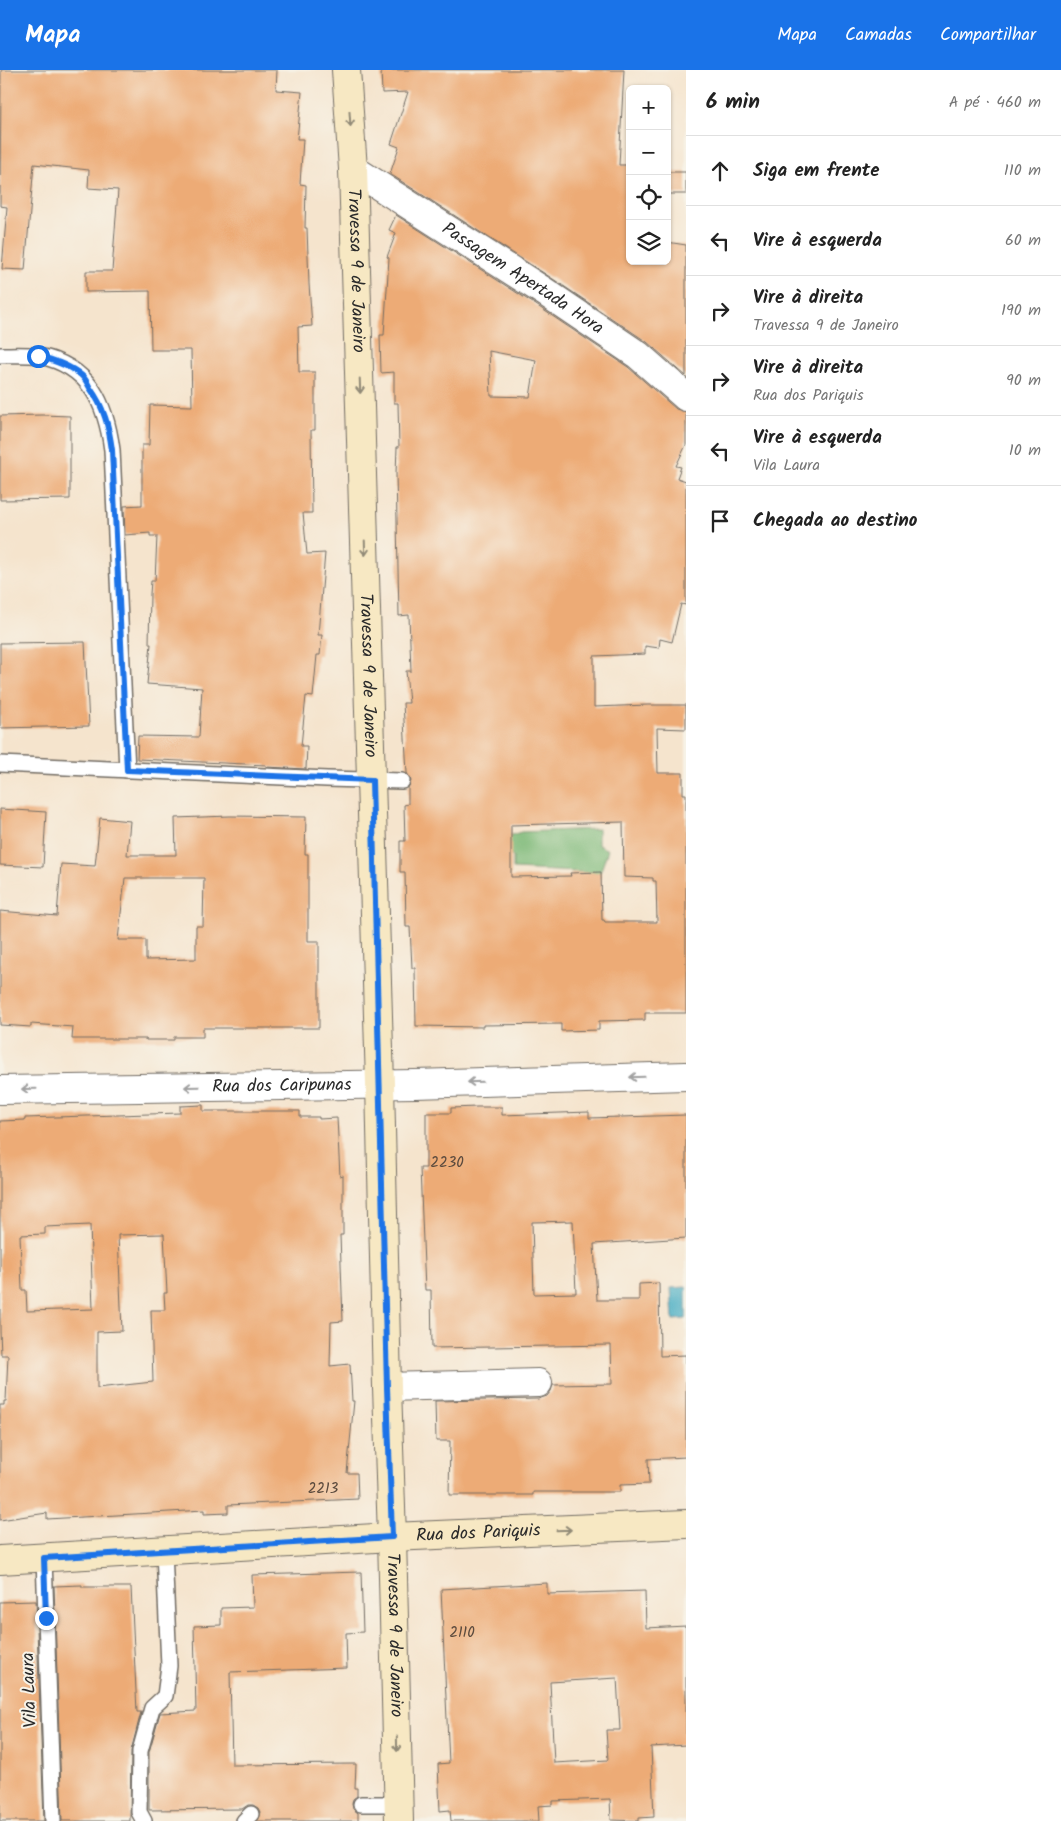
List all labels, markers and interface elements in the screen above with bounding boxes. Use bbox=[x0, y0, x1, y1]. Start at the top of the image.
text: Mapa bbox=[25, 16, 81, 55]
text: Mapa bbox=[777, 21, 817, 50]
text: Camadas bbox=[845, 21, 912, 50]
text: Compartilhar bbox=[940, 21, 1036, 50]
map controls bbox=[626, 85, 671, 265]
button: + bbox=[626, 85, 671, 130]
text: 6 min bbox=[706, 86, 760, 119]
text: A pé · 460 m bbox=[949, 90, 1041, 115]
one-way arrow bbox=[345, 110, 354, 126]
button: − bbox=[626, 130, 671, 175]
text: Siga em frente bbox=[753, 156, 880, 186]
icon: ahead bbox=[706, 157, 734, 185]
text: 110 m bbox=[1004, 158, 1041, 183]
button: locate bbox=[626, 175, 671, 220]
street label: Travessa 9 de Janeiro bbox=[339, 188, 373, 353]
street label: Passagem Apertada Hora bbox=[436, 215, 610, 342]
button: layers bbox=[626, 220, 671, 265]
text: Vire à esquerda bbox=[753, 226, 882, 256]
icon: left bbox=[706, 227, 734, 255]
text: 60 m bbox=[1005, 228, 1041, 253]
text: Vire à direita bbox=[753, 283, 863, 313]
icon: right bbox=[706, 297, 734, 325]
text: 190 m bbox=[1001, 298, 1041, 323]
text: Travessa 9 de Janeiro bbox=[753, 313, 899, 338]
route start bbox=[27, 345, 50, 368]
text: Vire à direita bbox=[753, 353, 863, 383]
icon: right bbox=[706, 367, 734, 395]
text: 90 m bbox=[1006, 368, 1041, 393]
one-way arrow bbox=[355, 378, 364, 394]
text: Rua dos Pariquis bbox=[753, 383, 864, 408]
text: Vire à esquerda bbox=[753, 423, 882, 453]
icon: left bbox=[706, 437, 734, 465]
text: 10 m bbox=[1009, 438, 1041, 463]
text: Vila Laura bbox=[753, 453, 820, 478]
text: Chegada ao destino bbox=[753, 506, 918, 536]
icon: arrive bbox=[706, 507, 734, 535]
one-way arrow bbox=[360, 540, 369, 556]
street label: Travessa 9 de Janeiro bbox=[351, 593, 385, 758]
street label: Rua dos Caripunas bbox=[212, 1070, 352, 1101]
one-way arrow bbox=[630, 1073, 646, 1082]
one-way arrow bbox=[467, 1078, 483, 1087]
one-way arrow bbox=[184, 1082, 200, 1092]
one-way arrow bbox=[21, 1084, 38, 1094]
house number: 2230 bbox=[430, 1151, 464, 1175]
house number: 2213 bbox=[308, 1477, 339, 1501]
street label: Rua dos Pariquis bbox=[415, 1516, 541, 1550]
one-way arrow bbox=[555, 1525, 571, 1535]
street label: Travessa 9 de Janeiro bbox=[378, 1553, 411, 1718]
route end bbox=[35, 1607, 58, 1630]
house number: 2110 bbox=[449, 1621, 475, 1645]
street label: Vila Laura bbox=[14, 1652, 46, 1728]
one-way arrow bbox=[392, 1735, 402, 1751]

